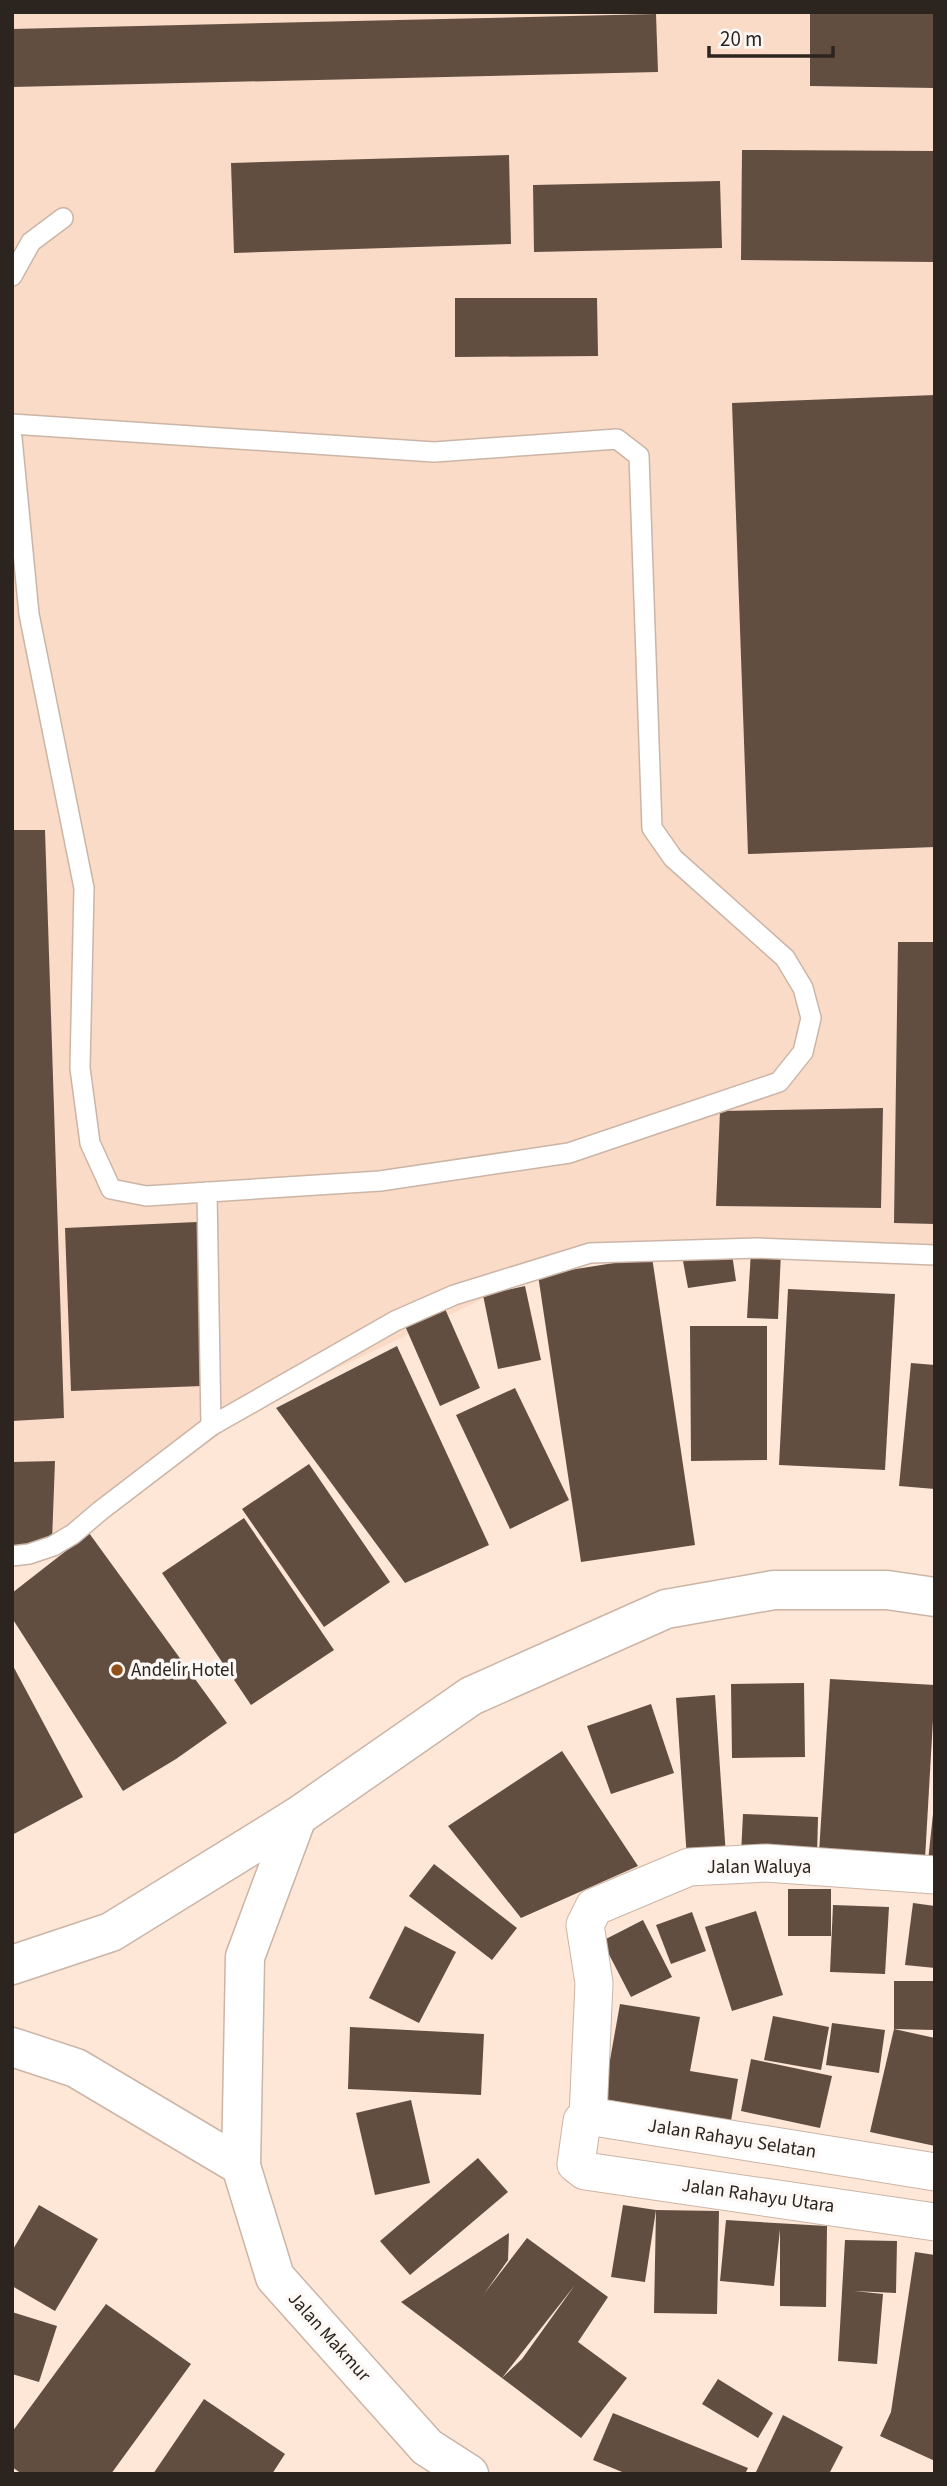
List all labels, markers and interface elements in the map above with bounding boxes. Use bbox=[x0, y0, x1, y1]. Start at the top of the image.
scale bar bbox=[709, 14, 833, 58]
text: 20 m bbox=[720, 24, 762, 54]
place label: Andelir Hotel bbox=[131, 1657, 235, 1684]
marker: Andelir Hotel bbox=[109, 1662, 125, 1678]
street label: Jalan Waluya bbox=[707, 1854, 811, 1881]
street label: Jalan Rahayu Selatan bbox=[646, 2112, 818, 2166]
street label: Jalan Rahayu Utara bbox=[680, 2172, 836, 2220]
street label: Jalan Makmur bbox=[281, 2286, 377, 2388]

